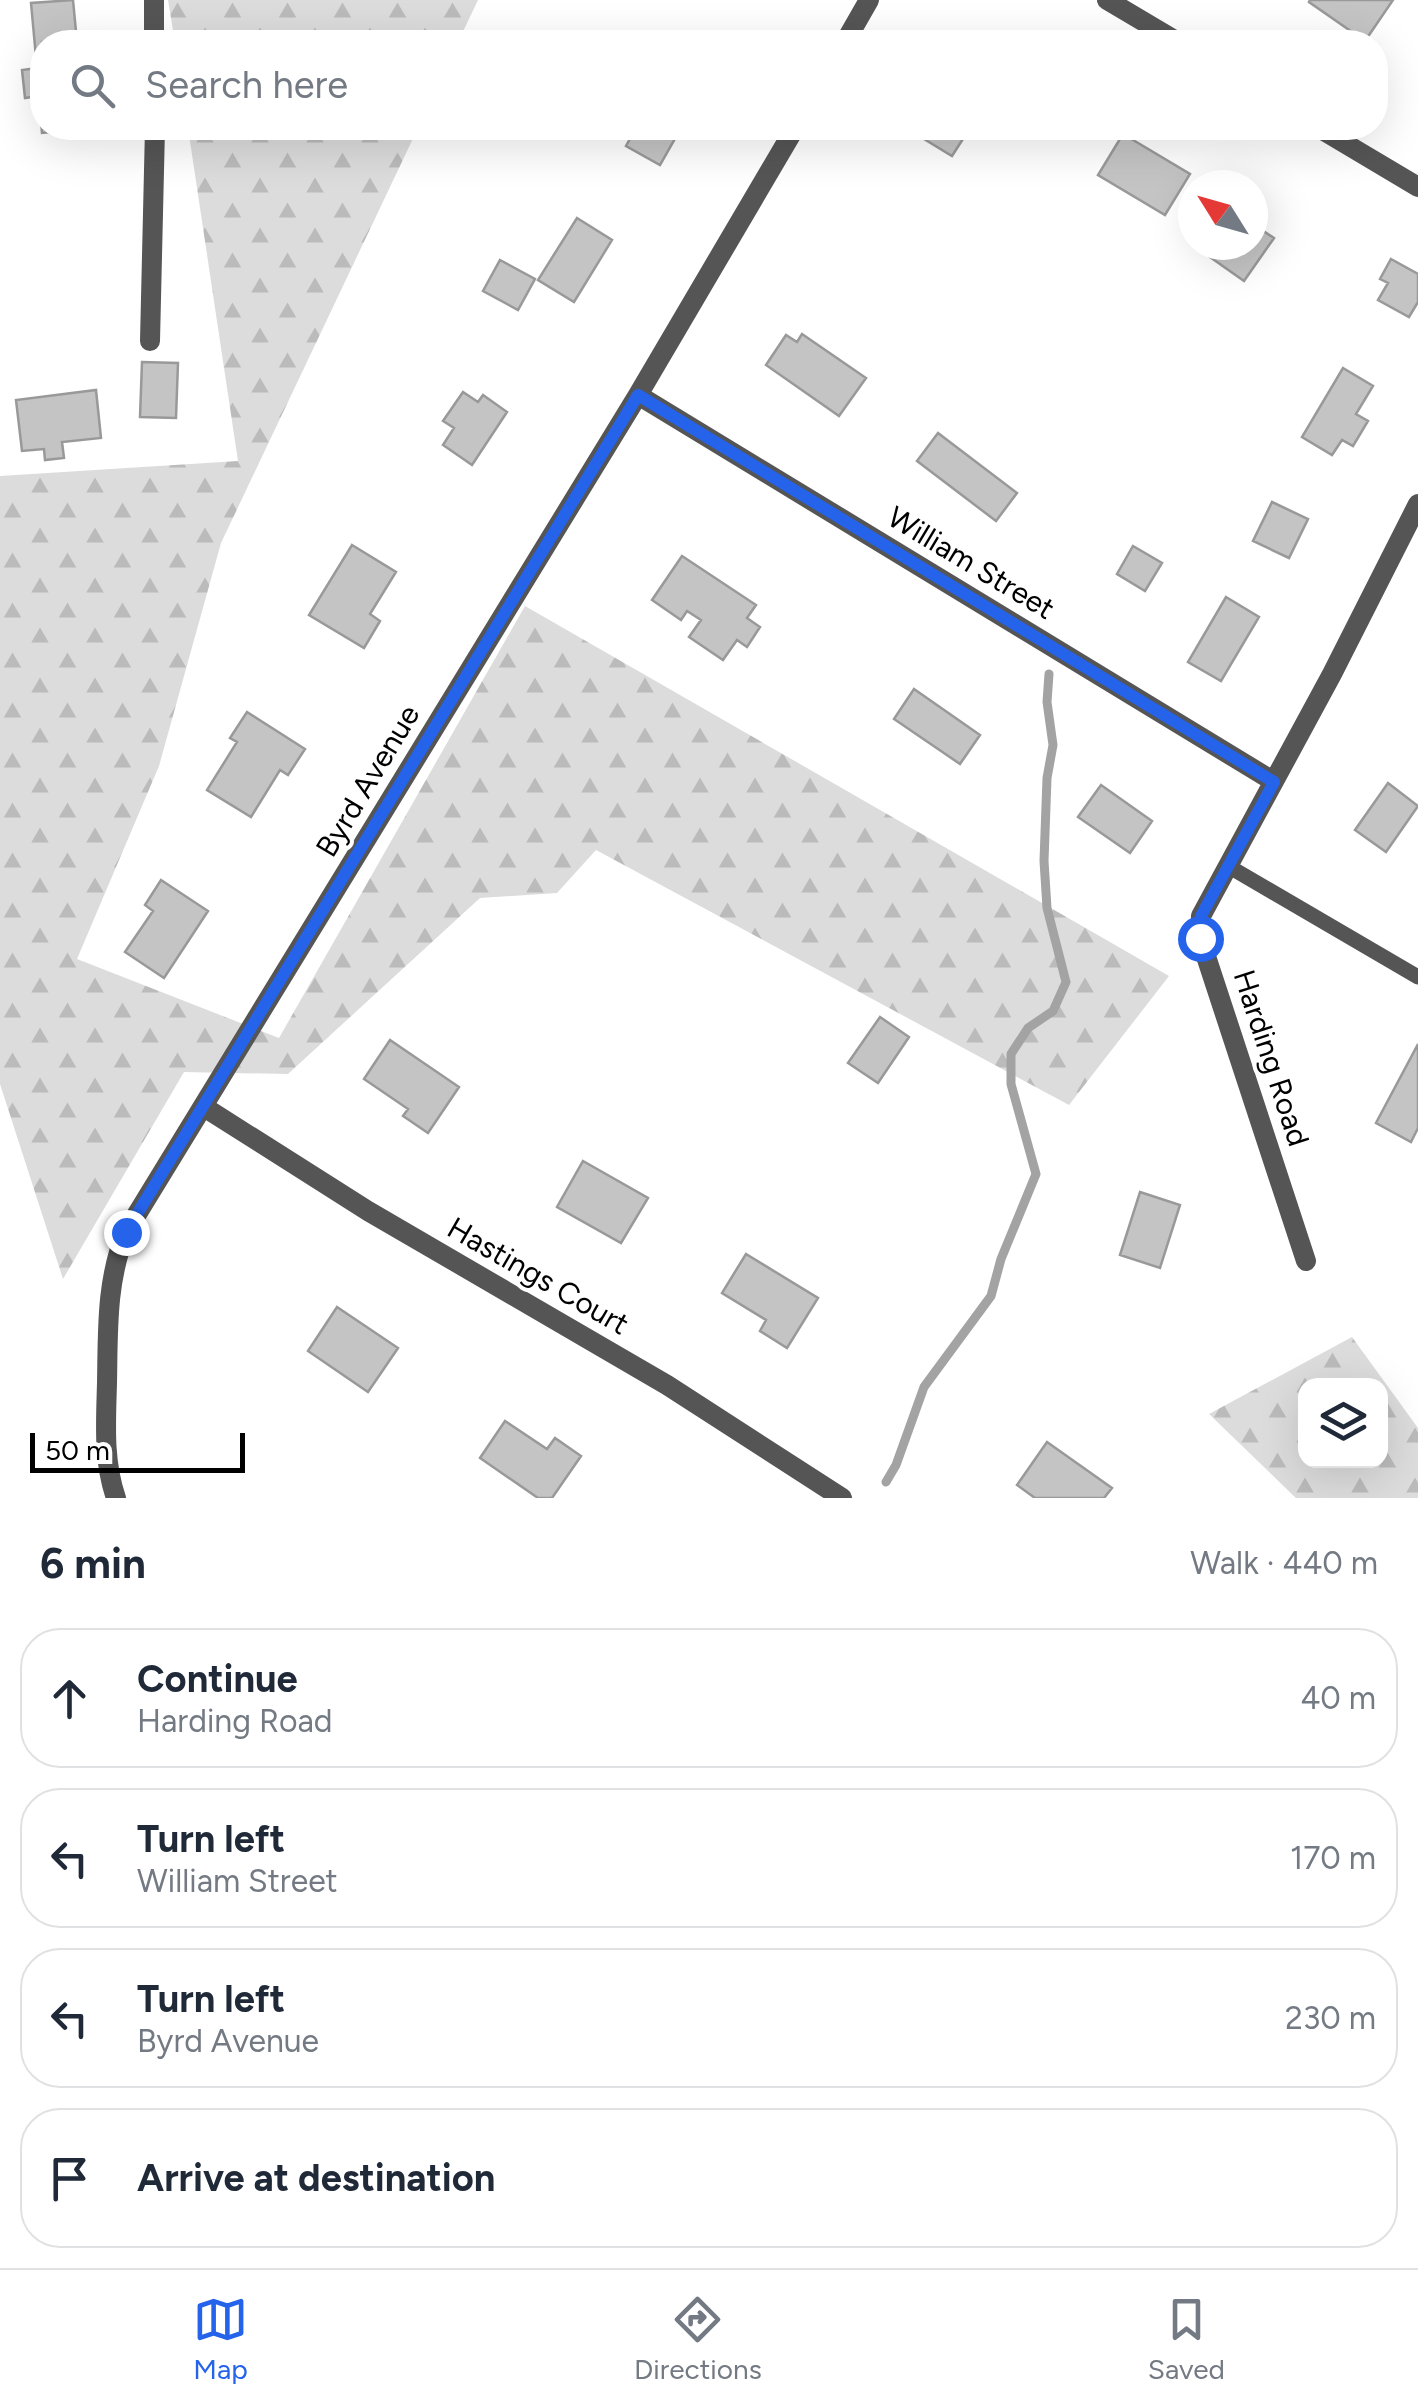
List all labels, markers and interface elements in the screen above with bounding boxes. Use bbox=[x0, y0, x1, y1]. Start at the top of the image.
search box bbox=[30, 30, 1388, 140]
icon: search bbox=[65, 58, 120, 113]
text: Search here bbox=[145, 62, 348, 108]
north arrow bbox=[1178, 170, 1268, 260]
street label: William Street bbox=[881, 498, 1061, 627]
street label: Byrd Avenue bbox=[308, 698, 427, 863]
route start bbox=[1178, 916, 1224, 962]
street label: Harding Road bbox=[1226, 965, 1317, 1151]
street label: Hastings Court bbox=[441, 1209, 635, 1342]
route end bbox=[104, 1210, 150, 1256]
map controls bbox=[1298, 1378, 1388, 1468]
button: layers bbox=[1298, 1378, 1388, 1468]
scale bar bbox=[30, 1428, 245, 1472]
text: 50 m bbox=[45, 1433, 110, 1467]
text: 6 min bbox=[40, 1538, 146, 1589]
text: Walk · 440 m bbox=[1190, 1544, 1378, 1582]
text: Continue bbox=[137, 1656, 298, 1702]
icon: ahead bbox=[42, 1671, 97, 1726]
text: 40 m bbox=[1300, 1679, 1376, 1717]
text: Harding Road bbox=[137, 1702, 333, 1740]
text: Turn left bbox=[137, 1816, 285, 1862]
icon: left bbox=[42, 1831, 97, 1886]
text: 170 m bbox=[1290, 1839, 1376, 1877]
text: William Street bbox=[137, 1862, 338, 1900]
text: Turn left bbox=[137, 1976, 285, 2022]
icon: left bbox=[42, 1991, 97, 2046]
text: 230 m bbox=[1285, 1999, 1376, 2037]
text: Byrd Avenue bbox=[137, 2022, 319, 2060]
icon: arrive bbox=[42, 2151, 97, 2206]
text: Arrive at destination bbox=[137, 2155, 495, 2201]
tab: Map bbox=[193, 2292, 248, 2386]
tab: Directions bbox=[634, 2292, 762, 2386]
tab: Saved bbox=[1148, 2292, 1225, 2386]

